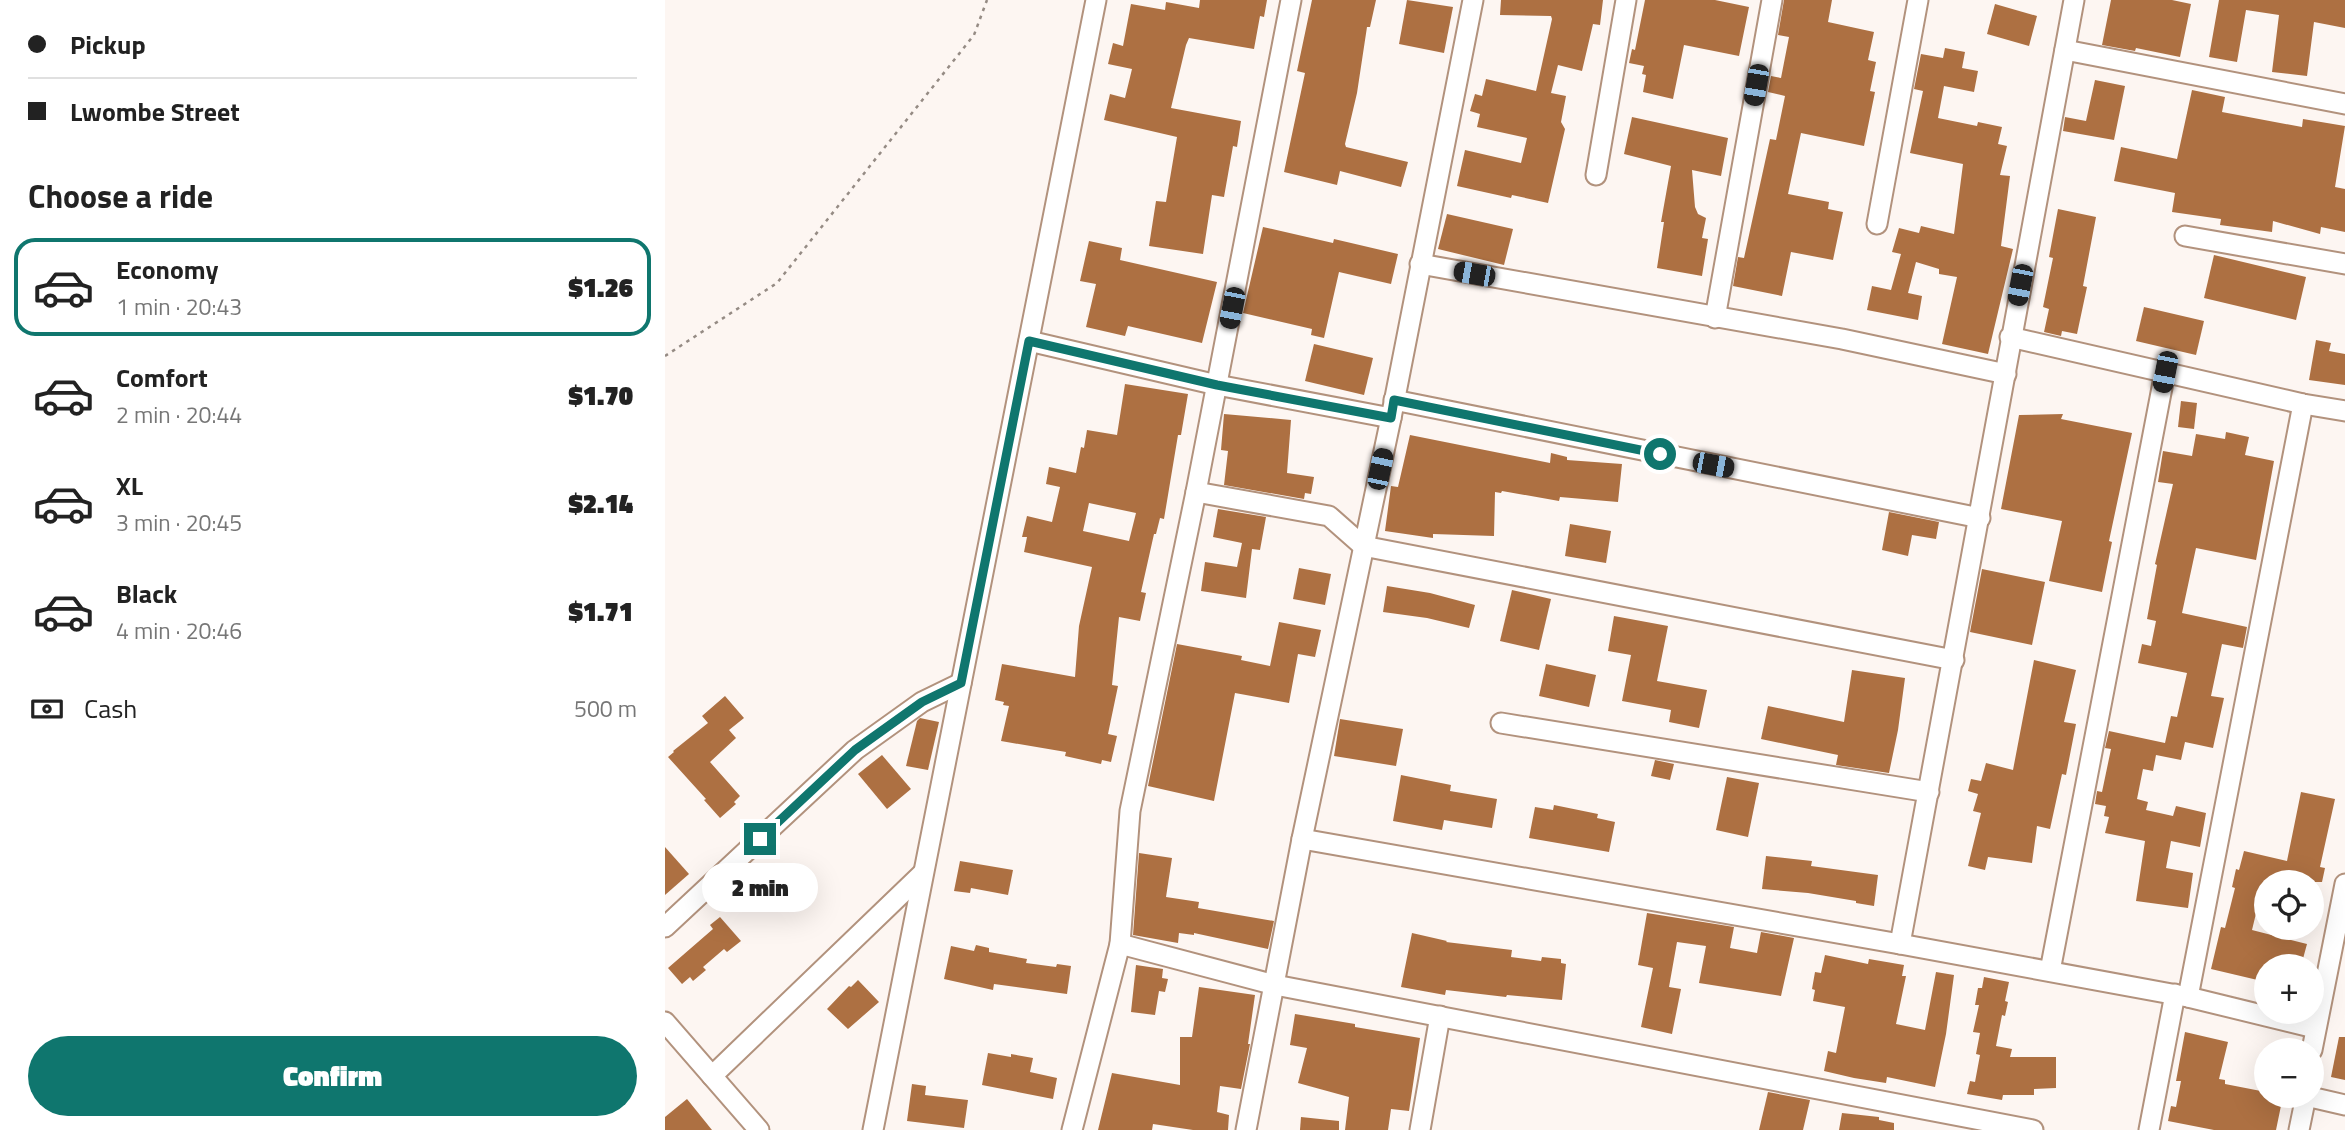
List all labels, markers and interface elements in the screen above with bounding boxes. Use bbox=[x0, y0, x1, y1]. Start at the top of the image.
text: Pickup bbox=[70, 25, 146, 64]
car bbox=[1743, 62, 1770, 108]
text: Lwombe Street bbox=[70, 92, 240, 131]
text: Choose a ride bbox=[28, 172, 213, 220]
text: Economy bbox=[116, 250, 218, 289]
icon: car bbox=[32, 256, 95, 319]
car bbox=[1452, 260, 1497, 288]
car bbox=[2006, 262, 2035, 308]
text: $1.26 bbox=[568, 268, 633, 307]
car bbox=[1218, 285, 1247, 331]
text: 1 min · 20:43 bbox=[116, 289, 242, 324]
car bbox=[2151, 349, 2180, 395]
text: Comfort bbox=[116, 358, 208, 397]
icon: car bbox=[32, 364, 95, 427]
text: $1.70 bbox=[568, 376, 633, 415]
text: 2 min · 20:44 bbox=[116, 397, 242, 432]
route start bbox=[1644, 438, 1676, 470]
car bbox=[1366, 446, 1395, 492]
car bbox=[1691, 451, 1736, 479]
text: XL bbox=[116, 466, 143, 505]
icon: car bbox=[32, 472, 95, 535]
text: $2.14 bbox=[568, 484, 633, 523]
text: 3 min · 20:45 bbox=[116, 505, 242, 540]
text: Black bbox=[116, 574, 177, 613]
icon: car bbox=[32, 580, 95, 643]
text: $1.71 bbox=[568, 592, 633, 631]
text: 4 min · 20:46 bbox=[116, 613, 242, 648]
text: Cash bbox=[84, 689, 137, 728]
icon: cash bbox=[28, 690, 66, 728]
text: 500 m bbox=[574, 691, 637, 726]
route end bbox=[744, 823, 776, 855]
callout: 2 min bbox=[702, 864, 818, 912]
text: 2 min bbox=[731, 870, 789, 905]
map controls bbox=[2254, 870, 2324, 1108]
button: locate bbox=[2254, 870, 2324, 940]
button: + bbox=[2254, 954, 2324, 1024]
button: Confirm bbox=[28, 1036, 637, 1116]
button: − bbox=[2254, 1038, 2324, 1108]

